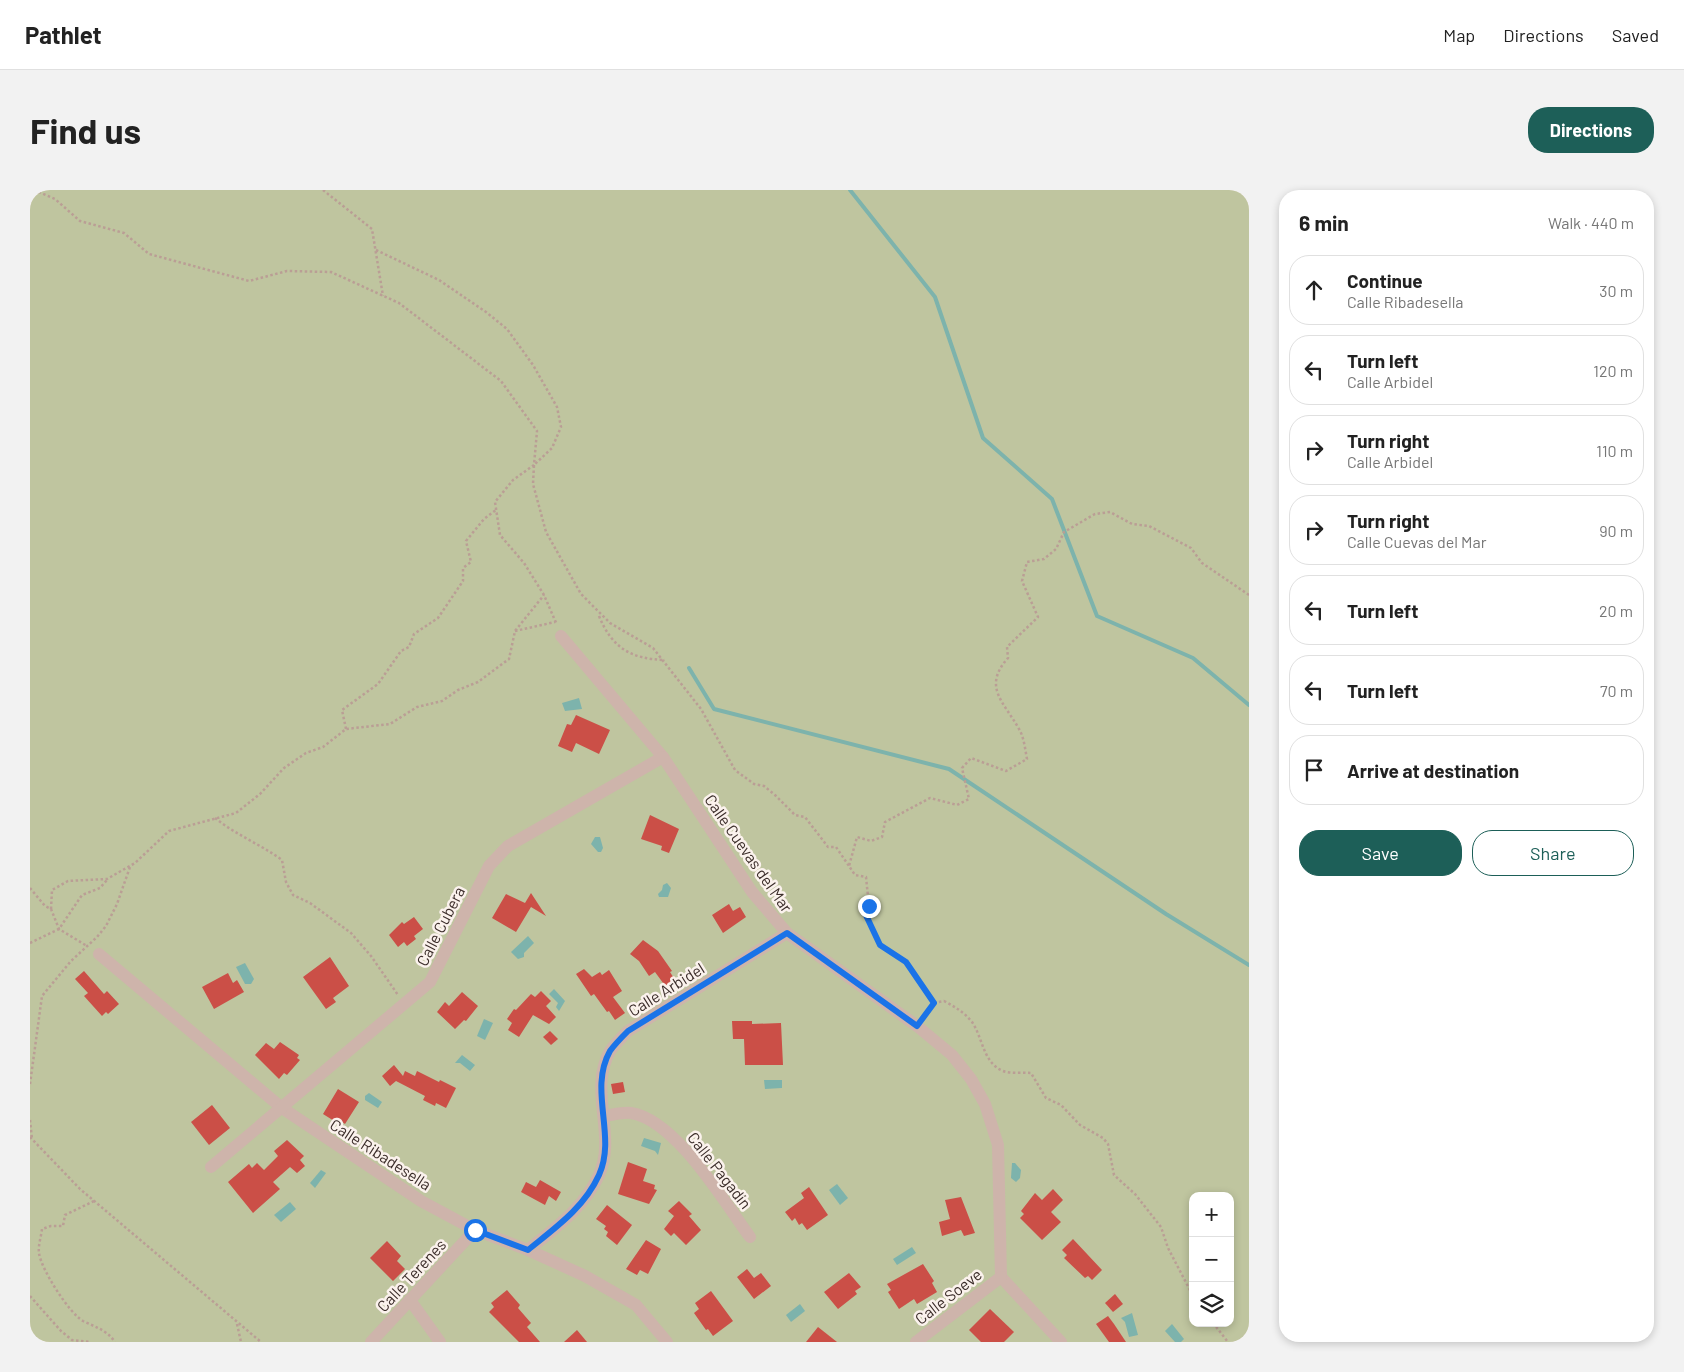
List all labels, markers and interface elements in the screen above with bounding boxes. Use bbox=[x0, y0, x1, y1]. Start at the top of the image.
text: Pathlet bbox=[25, 20, 102, 49]
text: Map bbox=[1443, 24, 1475, 46]
text: Directions bbox=[1503, 24, 1584, 46]
text: Saved bbox=[1612, 24, 1659, 46]
button: Directions bbox=[1528, 107, 1654, 153]
text: Find us bbox=[30, 109, 141, 151]
text: 6 min bbox=[1299, 210, 1349, 235]
text: Walk · 440 m bbox=[1548, 213, 1634, 232]
text: Continue bbox=[1347, 269, 1423, 292]
icon: ahead bbox=[1300, 276, 1328, 304]
text: 30 m bbox=[1599, 281, 1633, 300]
text: Calle Ribadesella bbox=[1347, 292, 1464, 311]
text: Turn left bbox=[1347, 349, 1418, 372]
icon: left bbox=[1300, 356, 1328, 384]
text: 120 m bbox=[1593, 361, 1633, 380]
text: Calle Arbidel bbox=[1347, 372, 1433, 391]
text: Turn right bbox=[1347, 429, 1429, 452]
icon: right bbox=[1300, 436, 1328, 464]
text: 110 m bbox=[1596, 441, 1633, 460]
text: Calle Arbidel bbox=[1347, 452, 1433, 471]
text: Turn right bbox=[1347, 509, 1429, 532]
icon: right bbox=[1300, 516, 1328, 544]
text: 90 m bbox=[1599, 521, 1633, 540]
text: Calle Cuevas del Mar bbox=[1347, 532, 1487, 551]
icon: left bbox=[1300, 596, 1328, 624]
text: Turn left bbox=[1347, 599, 1418, 622]
text: 20 m bbox=[1599, 601, 1633, 620]
icon: left bbox=[1300, 676, 1328, 704]
text: Turn left bbox=[1347, 679, 1418, 702]
text: 70 m bbox=[1600, 681, 1633, 700]
icon: arrive bbox=[1300, 756, 1328, 784]
text: Arrive at destination bbox=[1347, 759, 1519, 782]
street label: Calle Cuevas del Mar bbox=[701, 790, 797, 916]
button: Save bbox=[1299, 830, 1462, 876]
button: Share bbox=[1472, 830, 1634, 876]
street label: Calle Cubera bbox=[412, 883, 468, 969]
route end bbox=[858, 895, 881, 918]
street label: Calle Arbidel bbox=[624, 958, 708, 1020]
street label: Calle Ribadesella bbox=[327, 1114, 435, 1194]
street label: Calle Pagadín bbox=[684, 1128, 756, 1212]
map controls bbox=[1189, 1192, 1234, 1327]
button: + bbox=[1189, 1192, 1234, 1237]
route start bbox=[464, 1219, 487, 1242]
street label: Calle Terenes bbox=[373, 1235, 449, 1315]
button: − bbox=[1189, 1237, 1234, 1282]
street label: Calle Soeve bbox=[911, 1264, 985, 1328]
button: layers bbox=[1189, 1282, 1234, 1327]

